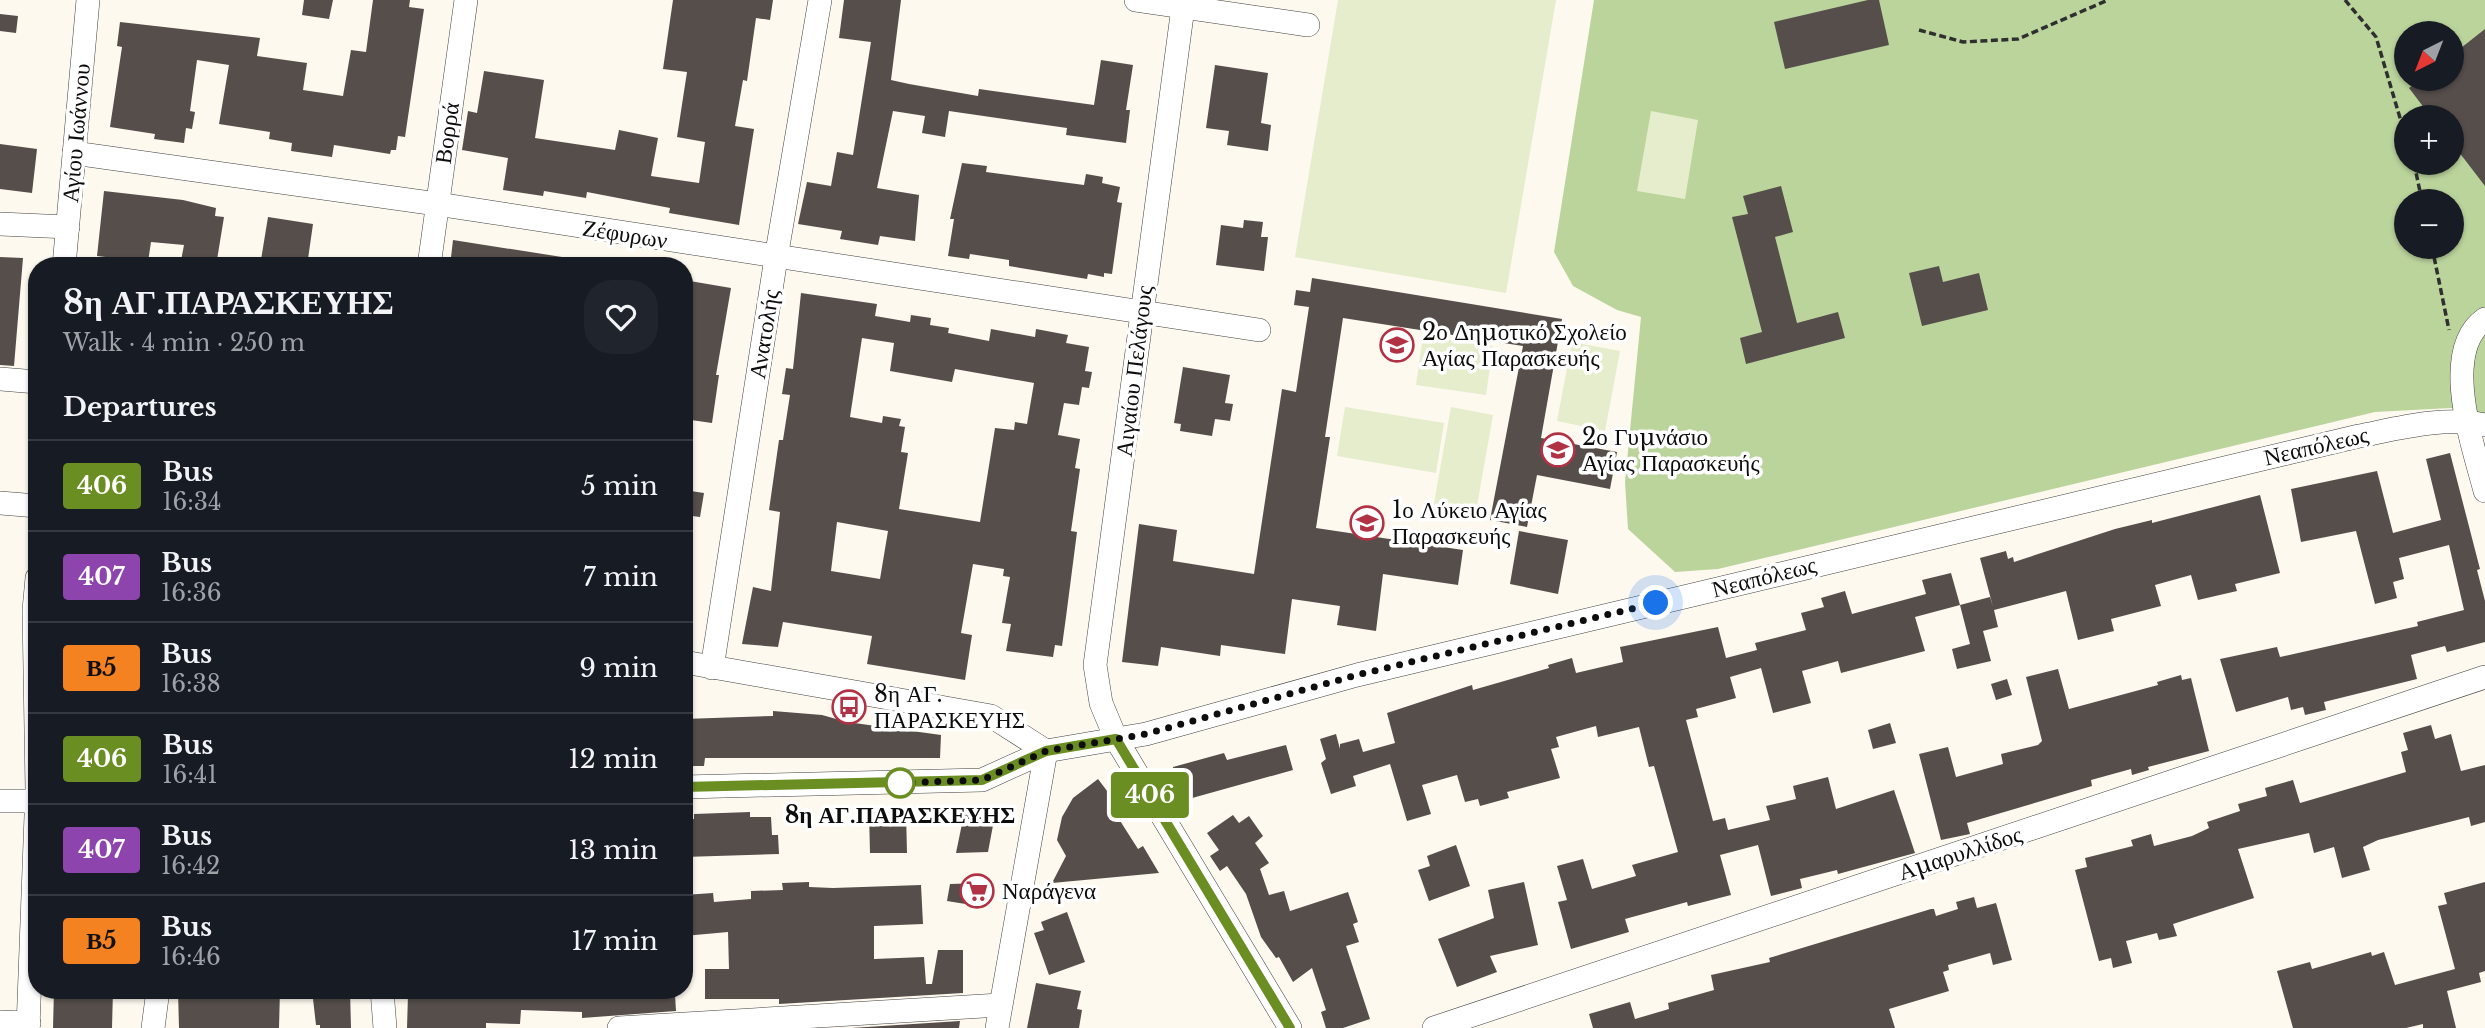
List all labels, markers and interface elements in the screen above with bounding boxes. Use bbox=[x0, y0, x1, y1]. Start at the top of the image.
north arrow bbox=[2394, 21, 2464, 91]
map controls bbox=[2394, 21, 2464, 259]
street label: Αγίου Ιωάννου bbox=[56, 62, 96, 204]
street label: Βορρά bbox=[429, 100, 465, 166]
button: + bbox=[2394, 105, 2464, 175]
button: − bbox=[2394, 189, 2464, 259]
street label: Ζέφυρων bbox=[581, 213, 669, 255]
button: heart bbox=[584, 280, 658, 354]
text: 8η ΑΓ.ΠΑΡΑΣΚΕΥΗΣ bbox=[63, 282, 394, 323]
street label: Αιγαίου Πελάγους bbox=[1110, 284, 1158, 458]
street label: Ανατολής bbox=[743, 287, 785, 381]
place label: 2ο Δημοτικό Σχολείο Αγίας Παρασκευής bbox=[1422, 318, 1627, 372]
school or university icon: 2ο Δημοτικό Σχολείο Αγίας Παρασκευής bbox=[1378, 326, 1416, 364]
text: Walk · 4 min · 250 m bbox=[63, 329, 305, 357]
text: Departures bbox=[63, 391, 217, 423]
street label: Νεαπόλεως bbox=[2261, 420, 2371, 472]
place label: 2ο Γυμνάσιο Αγίας Παρασκευής bbox=[1582, 423, 1760, 477]
school or university icon: 2ο Γυμνάσιο Αγίας Παρασκευής bbox=[1539, 431, 1577, 469]
text: Bus bbox=[162, 456, 213, 488]
text: 5 min bbox=[581, 470, 658, 502]
text: 406 bbox=[77, 471, 127, 500]
text: 16:34 bbox=[162, 488, 221, 516]
place label: 1ο Λύκειο Αγίας Παρασκευής bbox=[1392, 496, 1547, 550]
school or university icon: 1ο Λύκειο Αγίας Παρασκευής bbox=[1348, 504, 1386, 542]
text: Bus bbox=[161, 547, 212, 579]
street label: Νεαπόλεως bbox=[1709, 551, 1819, 603]
text: 7 min bbox=[583, 561, 658, 593]
text: 407 bbox=[78, 562, 125, 591]
text: 16:36 bbox=[161, 579, 222, 607]
your location bbox=[1638, 585, 1673, 620]
text: Bus bbox=[161, 638, 212, 670]
text: 9 min bbox=[579, 652, 658, 684]
text: Β5 bbox=[86, 653, 117, 682]
text: 16:38 bbox=[161, 670, 221, 698]
place label: 8η ΑΓ. ΠΑΡΑΣΚΕΥΗΣ bbox=[874, 680, 1025, 734]
bus stop icon: 8η ΑΓ. ΠΑΡΑΣΚΕΥΗΣ bbox=[830, 688, 868, 726]
text: Bus bbox=[162, 729, 213, 761]
text: 12 min bbox=[568, 743, 658, 775]
text: 406 bbox=[77, 744, 127, 773]
text: 16:41 bbox=[162, 761, 218, 789]
marker: 8η ΑΓ.ΠΑΡΑΣΚΕΥΗΣ bbox=[885, 768, 915, 798]
line badge: 406 bbox=[1110, 772, 1190, 818]
text: 406 bbox=[1125, 780, 1175, 809]
place label: 8η ΑΓ.ΠΑΡΑΣΚΕΥΗΣ bbox=[785, 801, 1015, 829]
text: Bus bbox=[161, 820, 212, 852]
street label: Αμαρυλλίδος bbox=[1895, 820, 2025, 886]
text: 13 min bbox=[568, 834, 658, 866]
text: 407 bbox=[78, 835, 125, 864]
text: 16:42 bbox=[161, 852, 220, 880]
supermarket icon: Ναράγενα bbox=[958, 872, 996, 910]
place label: Ναράγενα bbox=[1002, 877, 1096, 905]
text: Bus bbox=[161, 911, 212, 943]
text: 17 min bbox=[571, 925, 658, 957]
text: Β5 bbox=[86, 926, 117, 955]
text: 16:46 bbox=[161, 943, 221, 971]

